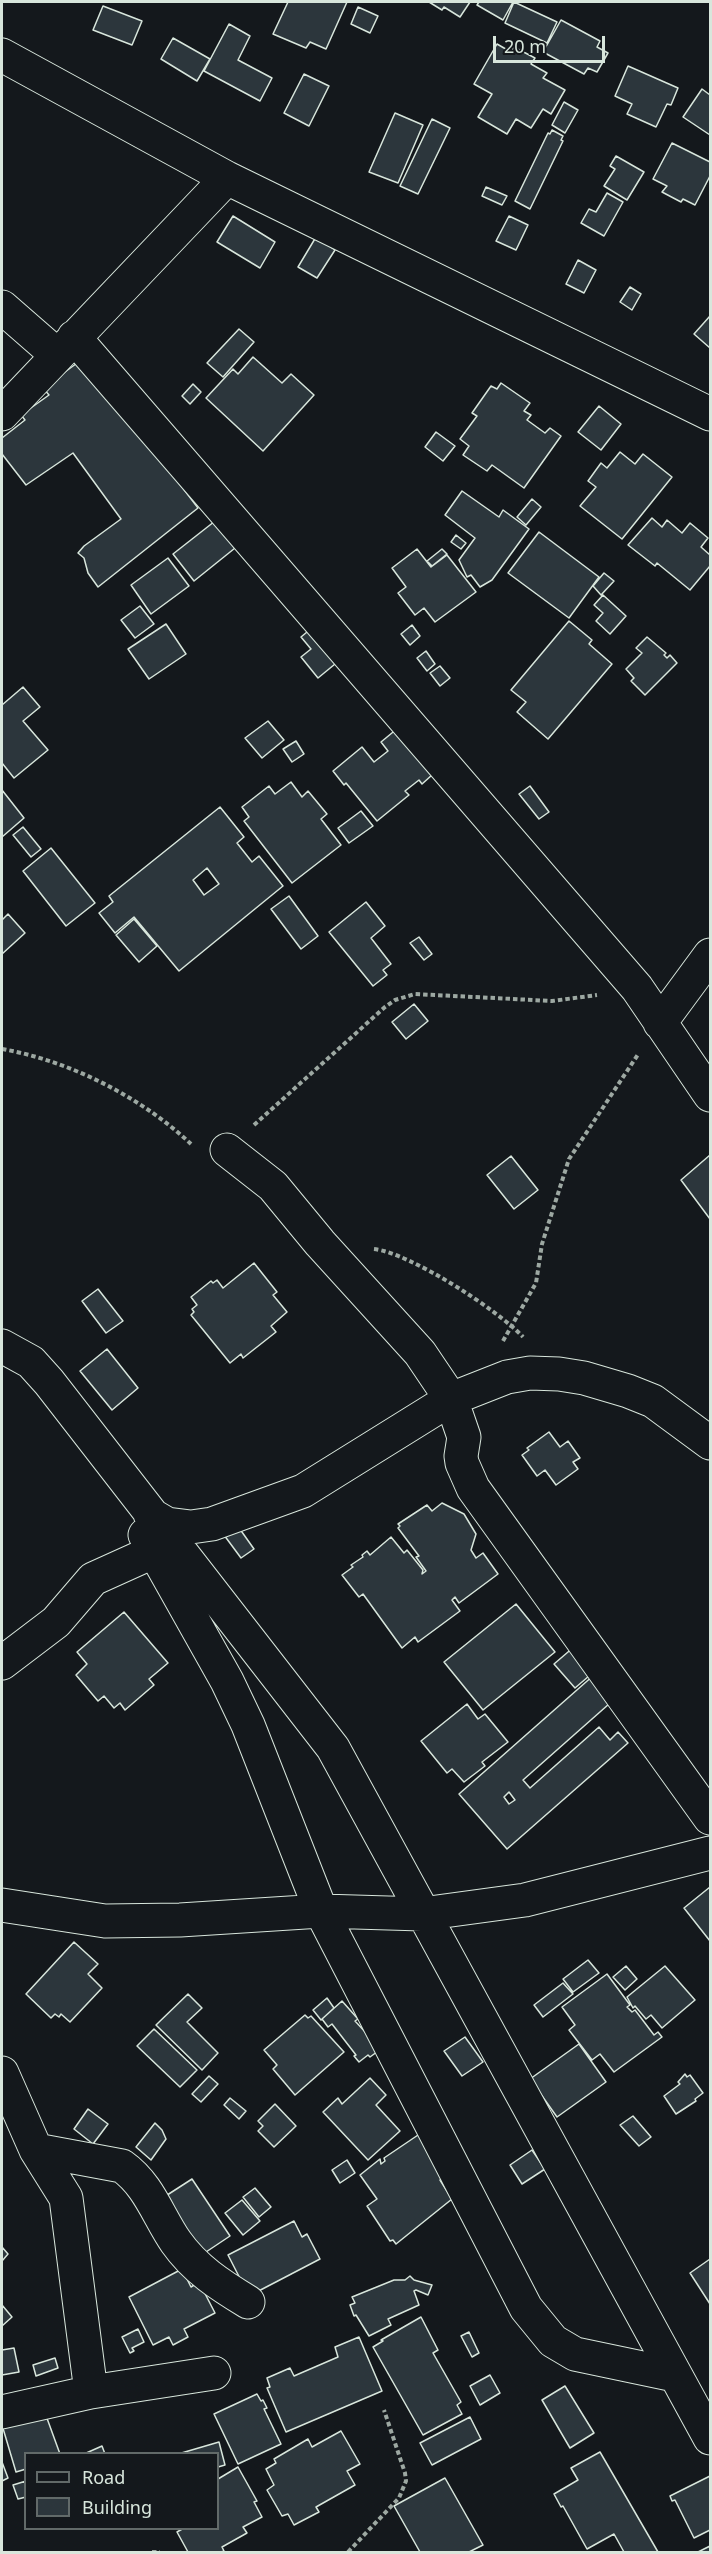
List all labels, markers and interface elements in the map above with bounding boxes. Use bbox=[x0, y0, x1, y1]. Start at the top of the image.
scale bar bbox=[496, 24, 608, 62]
text: 20 m bbox=[504, 34, 546, 58]
legend bbox=[24, 2452, 219, 2530]
text: Road bbox=[82, 2465, 125, 2489]
text: Building bbox=[82, 2495, 152, 2519]

